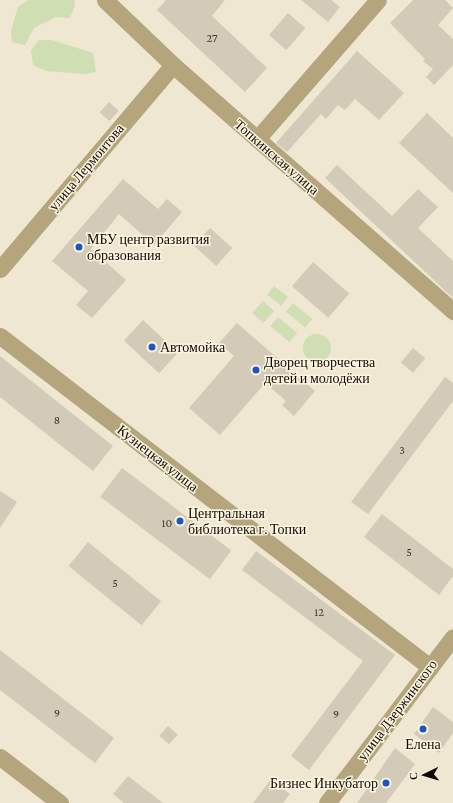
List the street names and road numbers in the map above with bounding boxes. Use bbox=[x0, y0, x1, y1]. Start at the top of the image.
street label: Топкинская улица bbox=[231, 116, 323, 198]
street label: улица Лермонтова bbox=[45, 120, 127, 214]
street label: Кузнецкая улица bbox=[114, 421, 202, 495]
street label: улица Дзержинского bbox=[354, 656, 440, 764]

